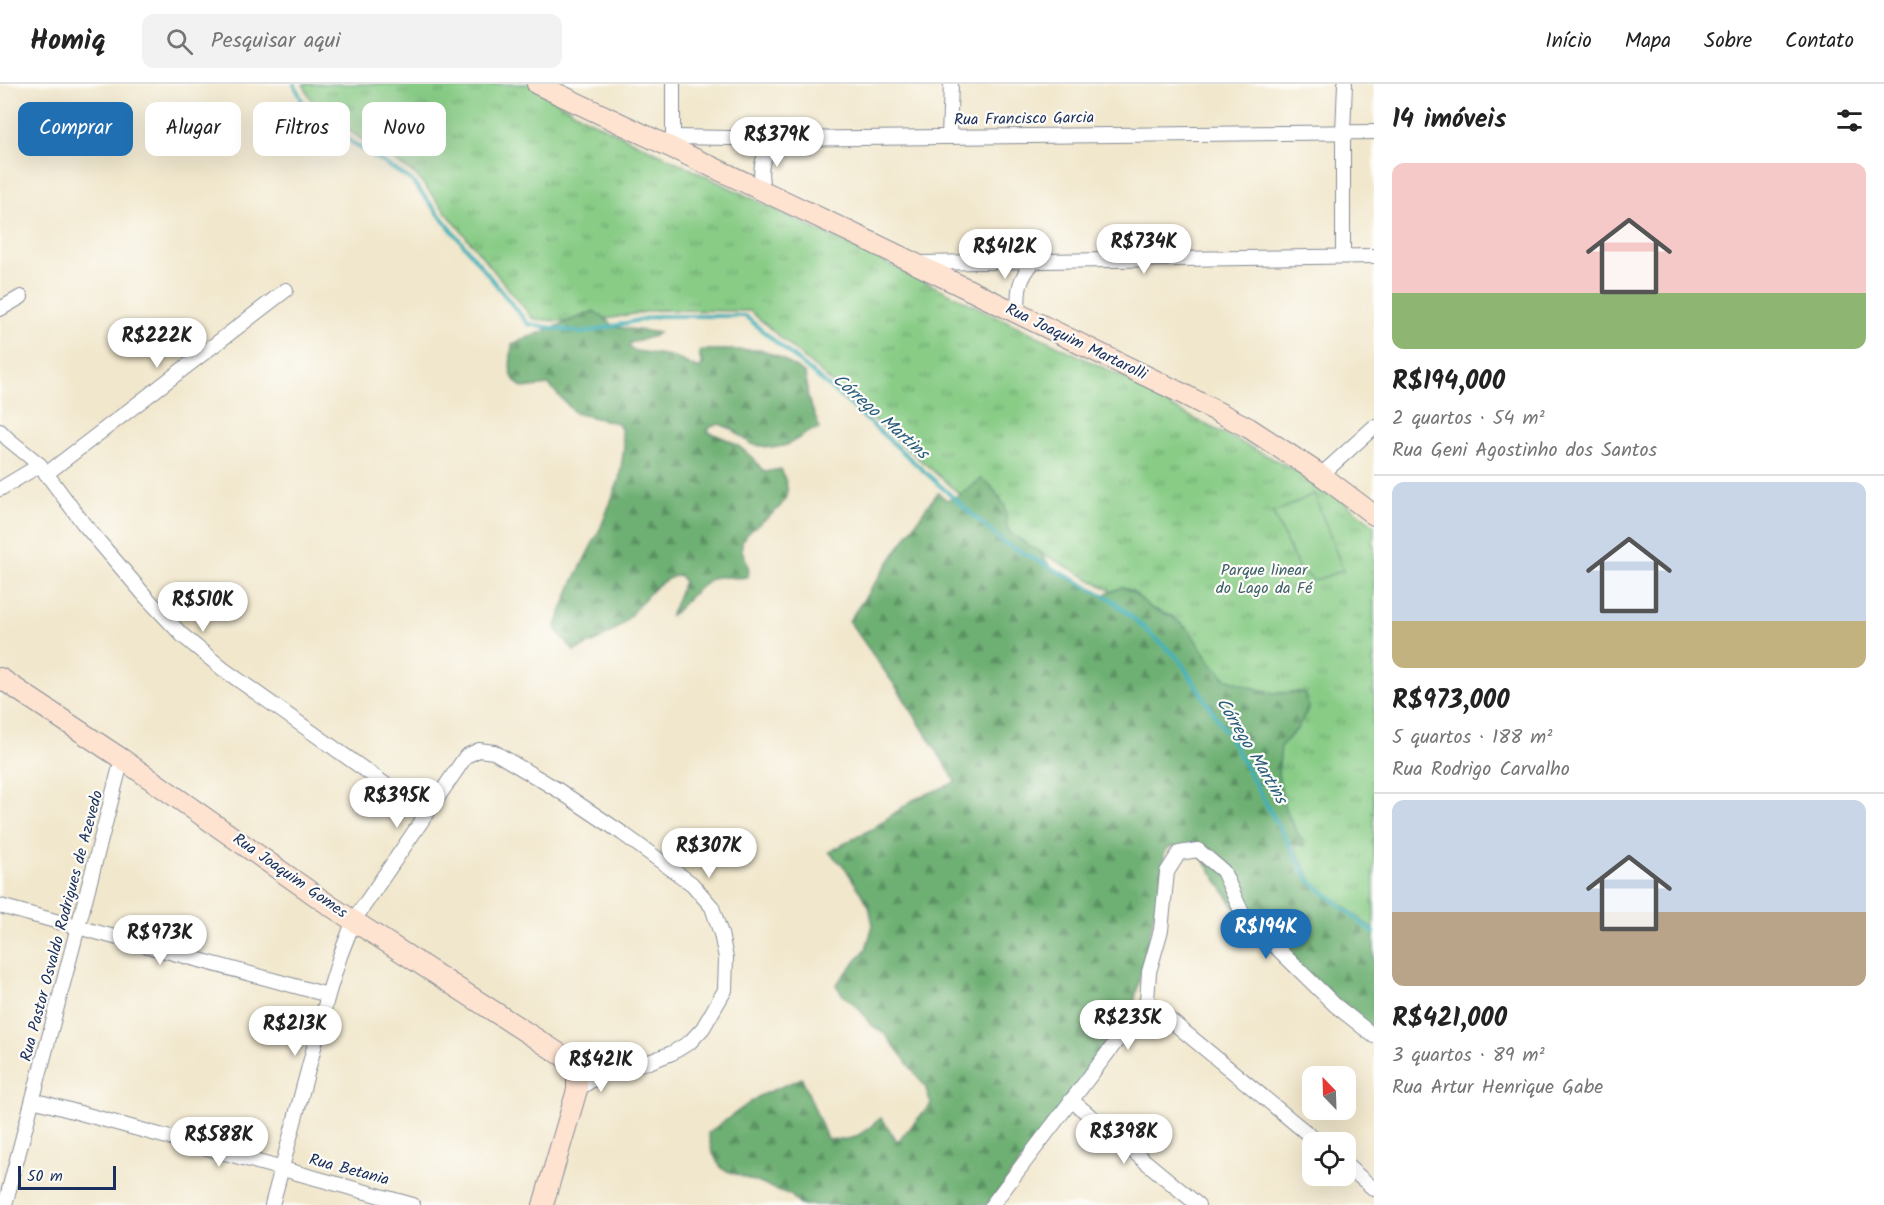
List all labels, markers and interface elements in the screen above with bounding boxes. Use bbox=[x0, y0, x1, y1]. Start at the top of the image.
search box bbox=[142, 14, 562, 68]
text: Homiq bbox=[30, 19, 106, 64]
text: Pesquisar aqui bbox=[211, 24, 341, 59]
icon: search bbox=[163, 25, 196, 58]
text: Início bbox=[1545, 25, 1592, 58]
text: Mapa bbox=[1625, 25, 1671, 58]
text: Sobre bbox=[1704, 25, 1752, 58]
text: Contato bbox=[1785, 25, 1854, 58]
text: 14 imóveis bbox=[1392, 99, 1506, 141]
chip: Comprar bbox=[18, 102, 133, 156]
chip: Alugar bbox=[145, 102, 241, 156]
chip: Filtros bbox=[253, 102, 350, 156]
chip: Novo bbox=[362, 102, 446, 156]
icon: filters bbox=[1833, 104, 1866, 137]
street label: Rua Francisco Garcia bbox=[954, 105, 1094, 133]
pin: R$379K bbox=[728, 117, 826, 168]
text: R$379K bbox=[744, 120, 810, 152]
icon: home bbox=[1575, 202, 1683, 310]
pin: R$734K bbox=[1095, 224, 1193, 275]
text: R$734K bbox=[1110, 227, 1178, 259]
pin: R$412K bbox=[956, 229, 1054, 280]
text: R$412K bbox=[973, 232, 1037, 264]
street label: Rua Joaquim Martarolli bbox=[1001, 297, 1152, 388]
pin: R$222K bbox=[108, 318, 206, 369]
text: R$222K bbox=[122, 321, 192, 353]
text: R$194,000 bbox=[1392, 361, 1505, 403]
water label: Córrego Martins bbox=[825, 367, 937, 469]
text: 2 quartos · 54 m² bbox=[1392, 403, 1545, 435]
text: Rua Geni Agostinho dos Santos bbox=[1392, 435, 1657, 467]
icon: home bbox=[1575, 521, 1683, 629]
park label: Parque linear do Lago da Fé bbox=[1216, 558, 1313, 601]
pin: R$510K bbox=[154, 582, 252, 633]
text: R$510K bbox=[172, 585, 234, 617]
text: R$973,000 bbox=[1392, 680, 1510, 722]
water label: Córrego Martins bbox=[1208, 692, 1296, 812]
text: 5 quartos · 188 m² bbox=[1392, 722, 1552, 754]
text: Rua Rodrigo Carvalho bbox=[1392, 754, 1570, 786]
pin: R$395K bbox=[348, 778, 446, 829]
text: R$395K bbox=[363, 781, 431, 813]
street label: Rua Pastor Osvaldo Rodrigues de Azevedo bbox=[14, 788, 110, 1064]
street label: Rua Joaquim Gomes bbox=[227, 827, 353, 925]
pin: R$307K bbox=[660, 828, 758, 879]
text: R$307K bbox=[676, 831, 742, 863]
icon: home bbox=[1575, 839, 1683, 947]
pin: R$194K bbox=[1217, 909, 1315, 960]
text: R$194K bbox=[1235, 912, 1297, 944]
pin: R$973K bbox=[111, 915, 209, 966]
text: R$973K bbox=[127, 918, 193, 950]
text: R$421,000 bbox=[1392, 998, 1507, 1040]
pin: R$235K bbox=[1079, 1000, 1177, 1051]
text: R$235K bbox=[1094, 1003, 1162, 1035]
pin: R$213K bbox=[246, 1006, 344, 1057]
text: R$213K bbox=[263, 1009, 327, 1041]
text: 3 quartos · 89 m² bbox=[1392, 1040, 1545, 1072]
pin: R$421K bbox=[552, 1042, 650, 1093]
text: R$421K bbox=[569, 1045, 633, 1077]
north arrow bbox=[1302, 1066, 1356, 1120]
map controls bbox=[1302, 1066, 1356, 1186]
text: Rua Artur Henrique Gabe bbox=[1392, 1072, 1603, 1104]
pin: R$398K bbox=[1075, 1114, 1173, 1165]
pin: R$588K bbox=[170, 1117, 268, 1168]
text: R$398K bbox=[1090, 1117, 1158, 1149]
text: R$588K bbox=[184, 1120, 254, 1152]
button: locate bbox=[1302, 1132, 1356, 1186]
street label: Rua Betania bbox=[306, 1147, 392, 1193]
scale bar bbox=[18, 1163, 116, 1190]
text: 50 m bbox=[27, 1164, 63, 1189]

